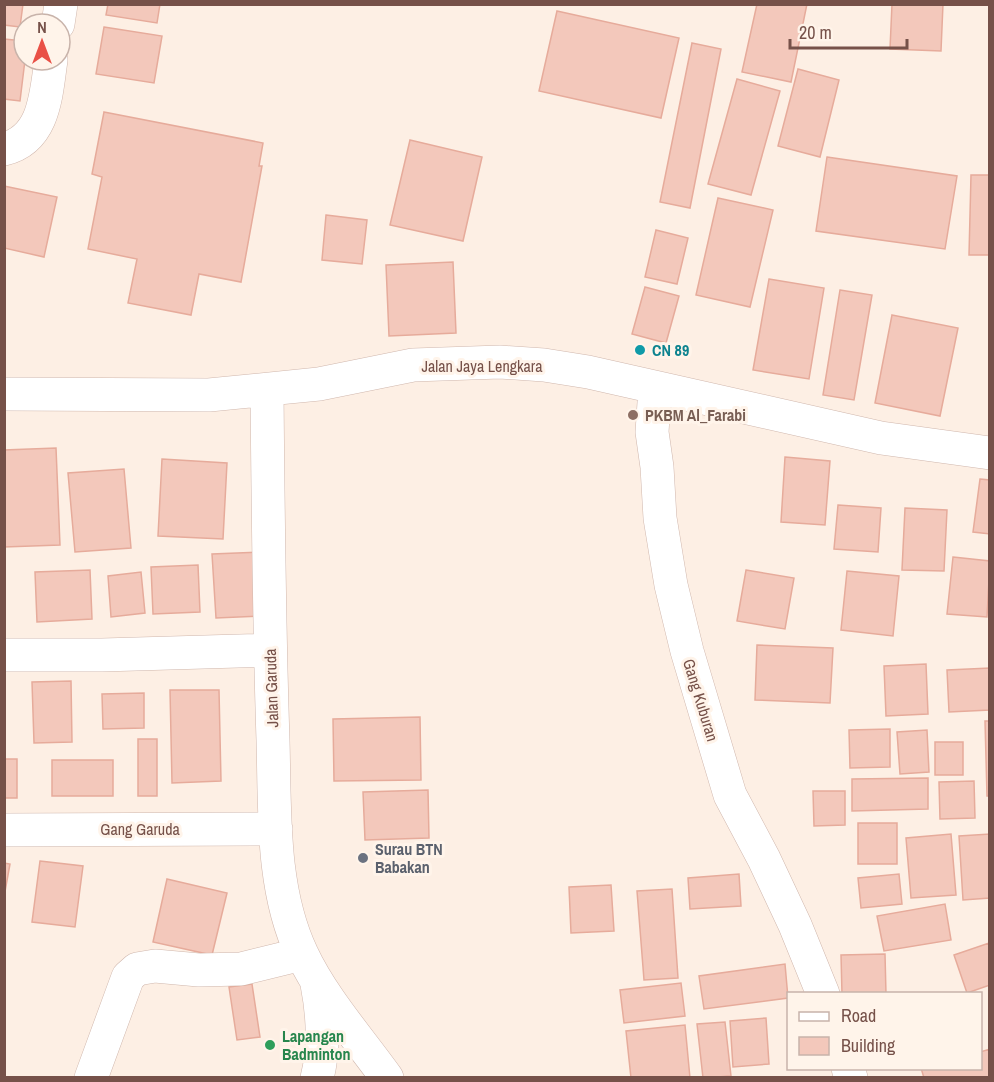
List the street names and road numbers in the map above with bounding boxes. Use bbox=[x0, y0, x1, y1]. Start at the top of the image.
street label: Jalan Jaya Lengkara bbox=[421, 355, 543, 377]
street label: Jalan Garuda bbox=[259, 648, 283, 728]
street label: Gang Kuburan bbox=[678, 656, 724, 744]
street label: Gang Garuda bbox=[100, 818, 180, 840]

